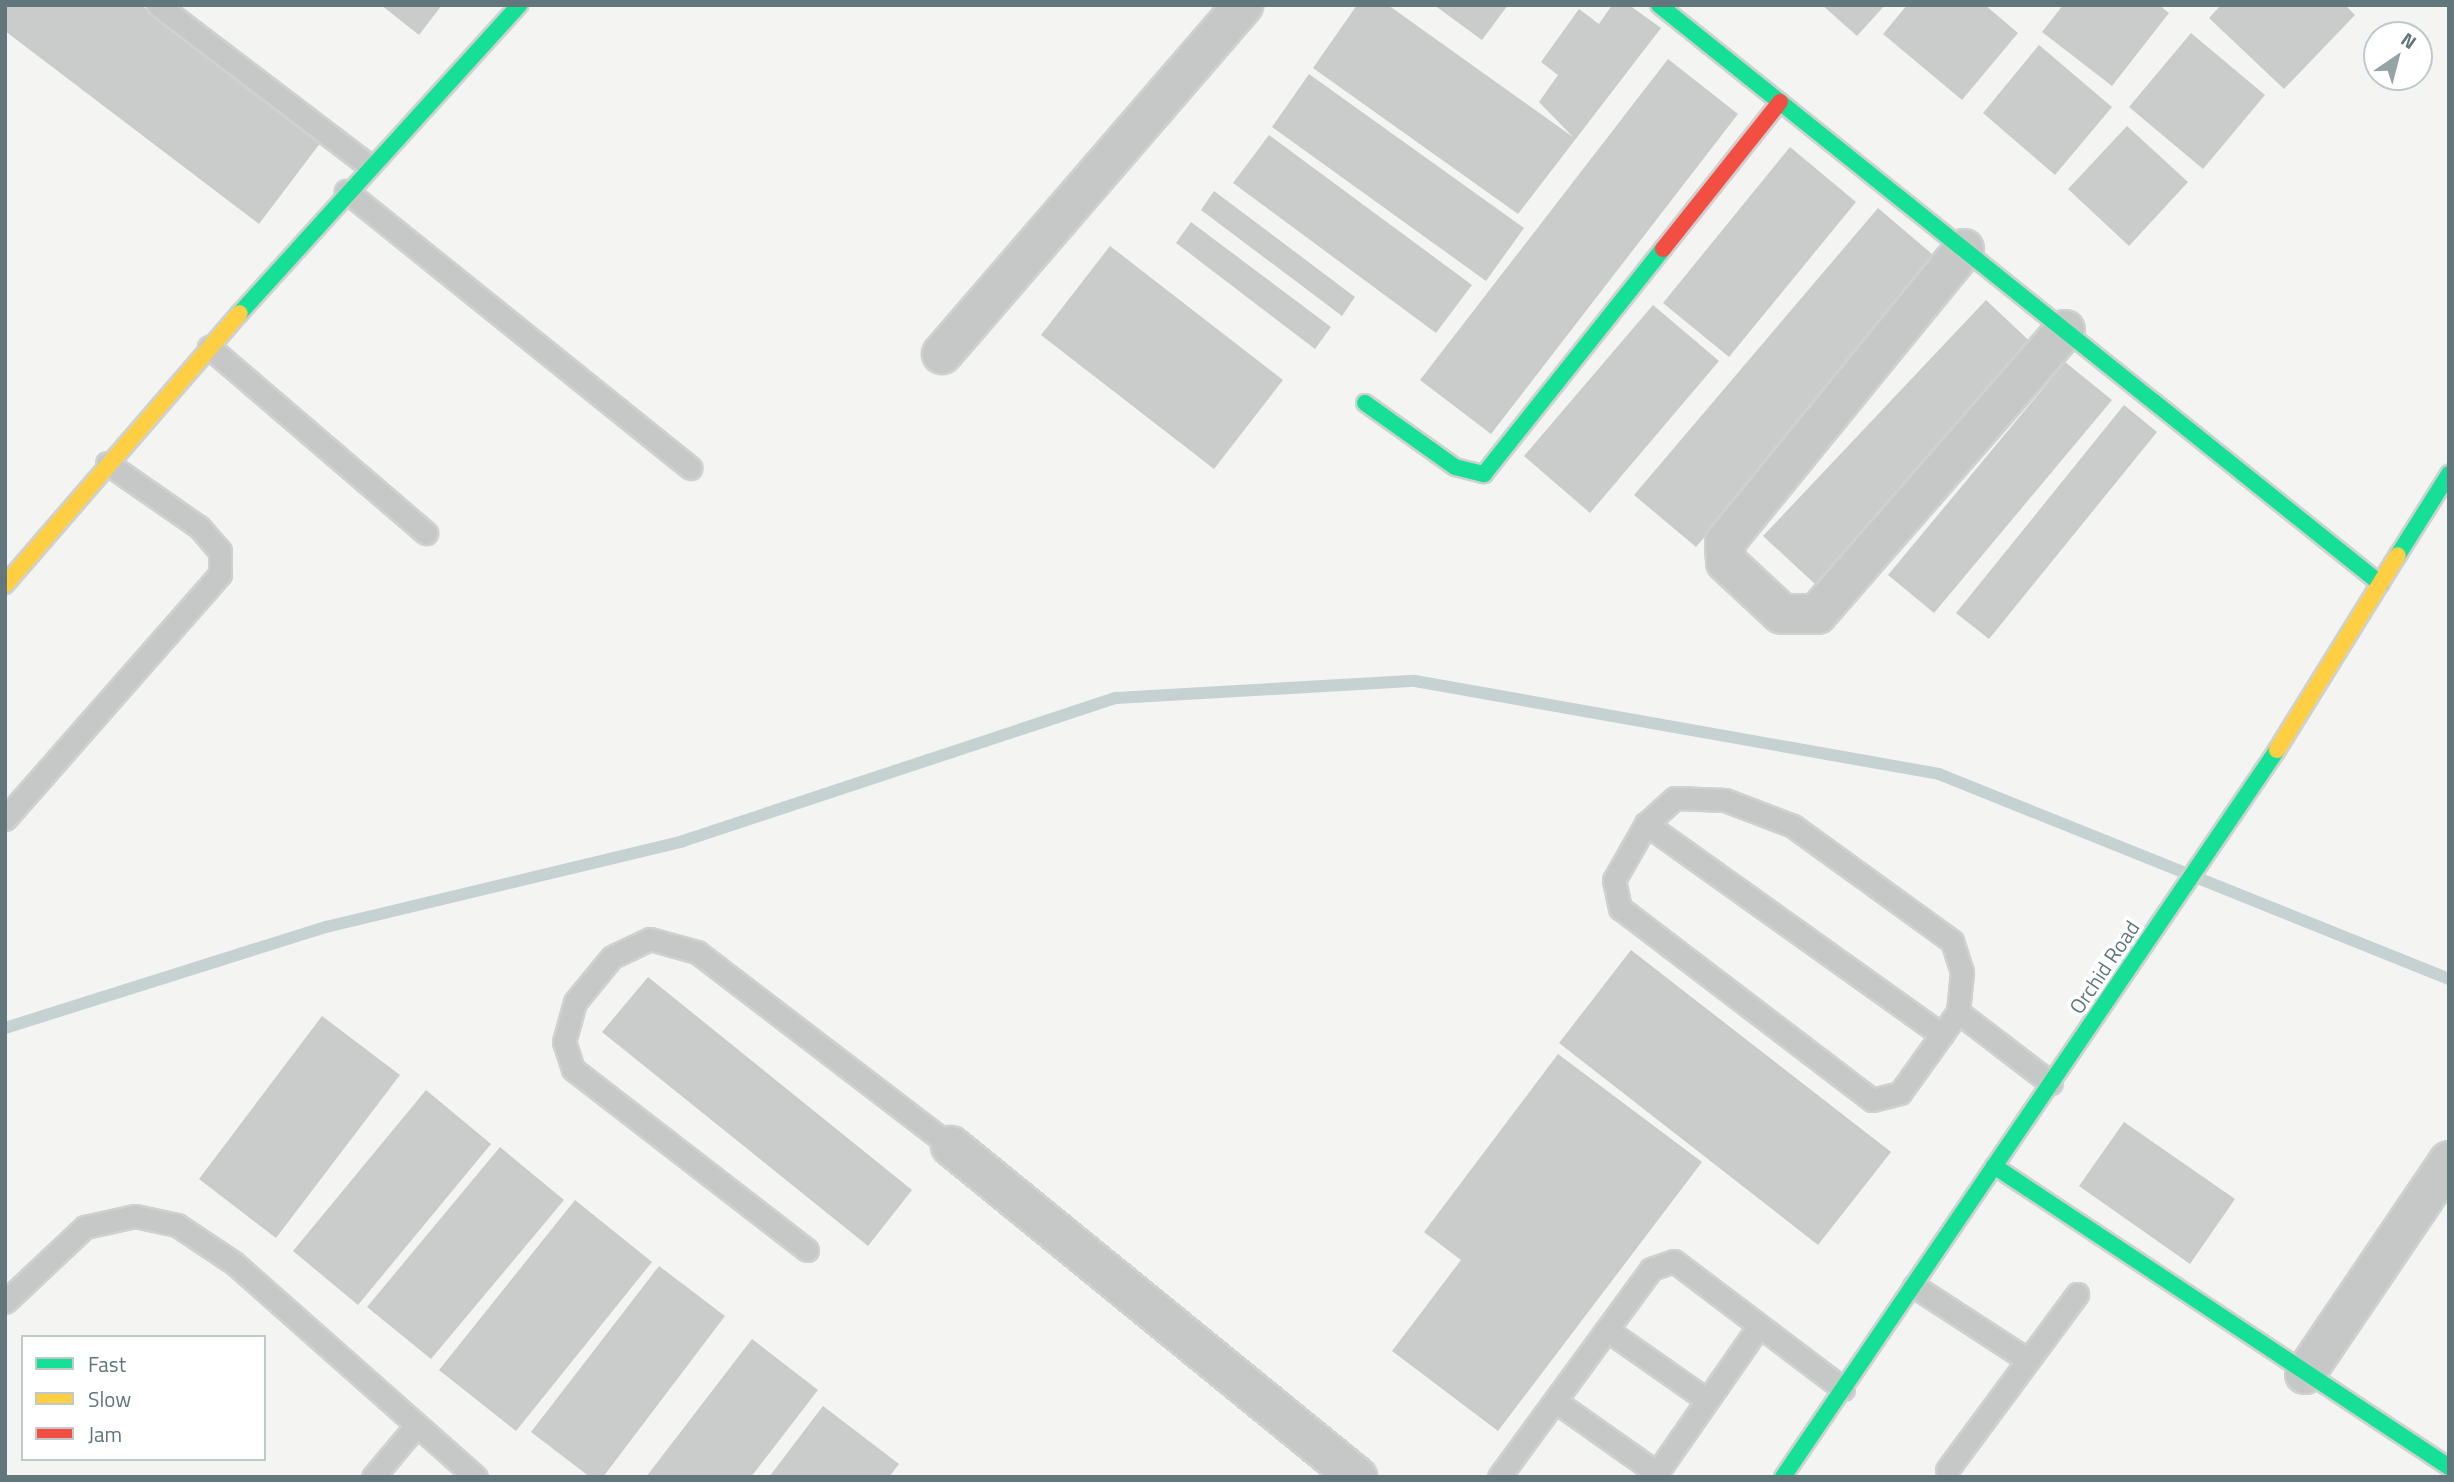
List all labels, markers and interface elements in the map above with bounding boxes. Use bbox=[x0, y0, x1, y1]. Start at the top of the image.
north arrow bbox=[2363, 21, 2433, 91]
text: N bbox=[2395, 24, 2423, 56]
street label: Orchid Road bbox=[2064, 916, 2144, 1018]
legend bbox=[21, 1335, 266, 1461]
text: Fast bbox=[88, 1348, 126, 1380]
text: Slow bbox=[88, 1383, 131, 1415]
text: Jam bbox=[88, 1418, 122, 1450]

